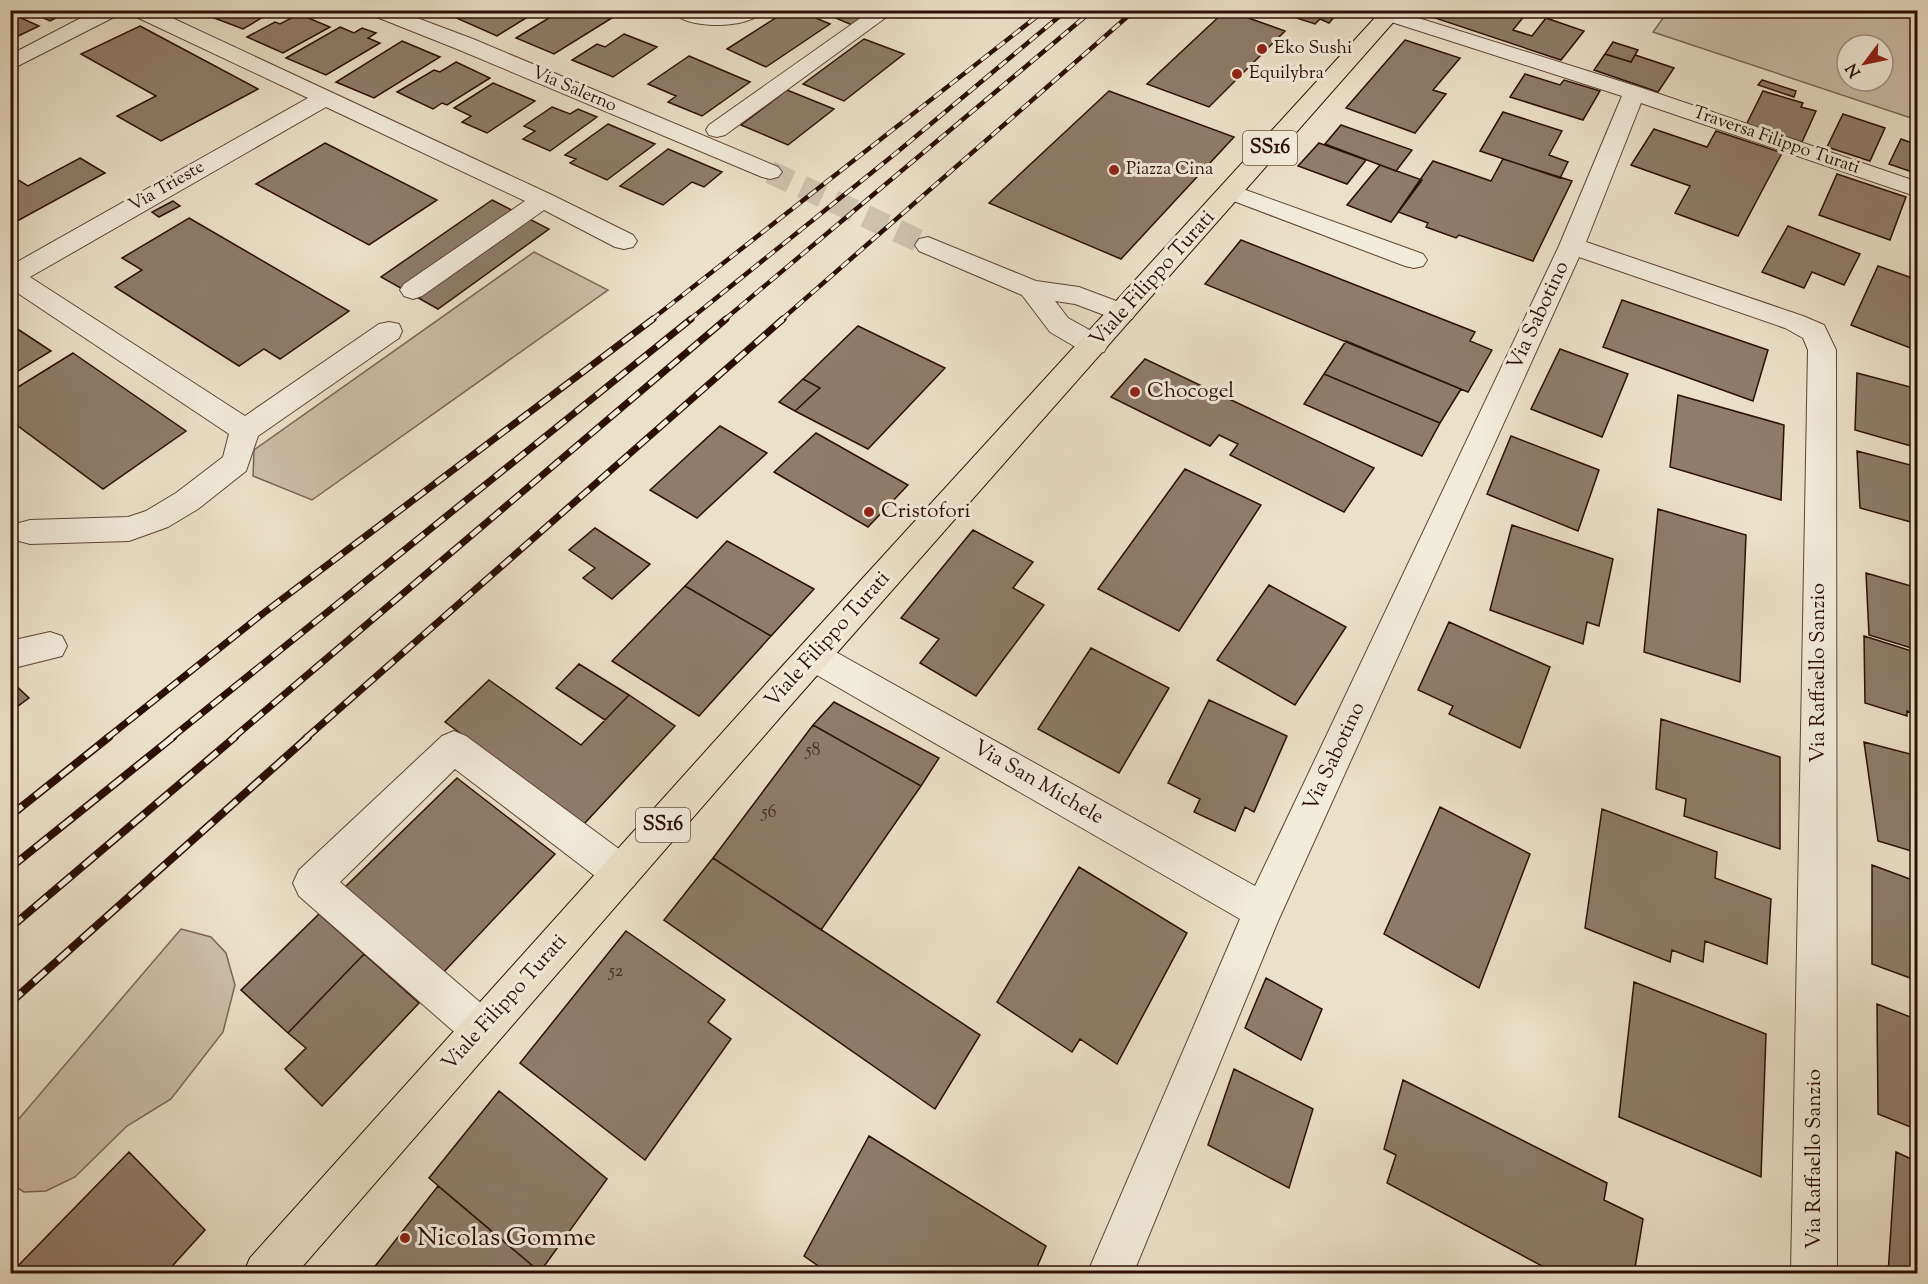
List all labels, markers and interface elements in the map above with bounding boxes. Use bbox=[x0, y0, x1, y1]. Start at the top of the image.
north arrow bbox=[1835, 33, 1895, 93]
place label: Eko Sushi bbox=[1274, 36, 1352, 62]
marker: Eko Sushi bbox=[1255, 42, 1269, 56]
text: N bbox=[1841, 58, 1868, 81]
street label: Via Salerno bbox=[527, 60, 621, 120]
place label: Equilybra bbox=[1249, 61, 1324, 87]
marker: Equilybra bbox=[1230, 67, 1244, 81]
street label: Traversa Filippo Turati bbox=[1689, 100, 1863, 182]
road number: SS16 bbox=[1243, 131, 1297, 165]
street label: Via Trieste bbox=[124, 155, 210, 219]
place label: Piazza Cina bbox=[1126, 157, 1213, 183]
marker: Piazza Cina bbox=[1107, 163, 1121, 177]
street label: Viale Filippo Turati bbox=[1083, 204, 1223, 354]
street label: Via Sabotino bbox=[1501, 256, 1577, 376]
place label: Chocogel bbox=[1147, 377, 1234, 407]
marker: Chocogel bbox=[1128, 385, 1142, 399]
place label: Cristofori bbox=[881, 497, 971, 527]
marker: Cristofori bbox=[862, 505, 876, 519]
street label: Viale Filippo Turati bbox=[758, 565, 898, 715]
street label: Via Raffaello Sanzio bbox=[1804, 583, 1834, 763]
street label: Via Sabotino bbox=[1297, 697, 1373, 817]
street label: Via San Michele bbox=[967, 733, 1109, 833]
house number: 58 bbox=[804, 738, 821, 764]
house number: 56 bbox=[760, 800, 777, 826]
road number: SS16 bbox=[636, 808, 690, 842]
street label: Viale Filippo Turati bbox=[435, 928, 575, 1078]
house number: 52 bbox=[608, 959, 624, 985]
street label: Via Raffaello Sanzio bbox=[1800, 1069, 1830, 1249]
place label: Nicolas Gomme bbox=[417, 1220, 596, 1257]
marker: Nicolas Gomme bbox=[398, 1231, 412, 1245]

